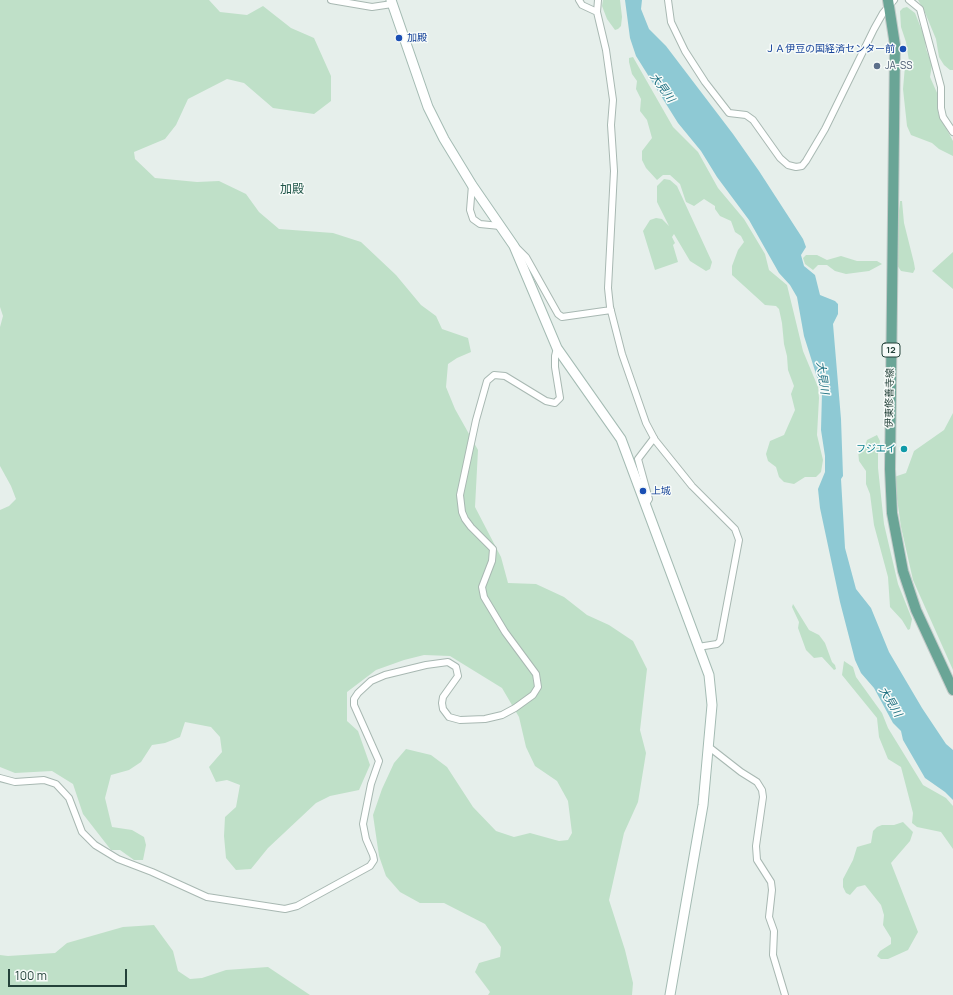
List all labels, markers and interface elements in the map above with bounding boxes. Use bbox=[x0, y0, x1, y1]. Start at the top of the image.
place label: 加殿 bbox=[407, 32, 427, 44]
marker: 加殿 bbox=[394, 33, 404, 43]
place label: ＪＡ伊豆の国経済センター前 bbox=[765, 43, 895, 55]
marker: ＪＡ伊豆の国経済センター前 bbox=[898, 44, 908, 54]
place label: JA-SS bbox=[885, 60, 912, 72]
marker: JA-SS bbox=[872, 61, 882, 71]
water label: 大見川 bbox=[647, 71, 677, 105]
district label: 加殿 bbox=[280, 183, 304, 197]
road number: 12 bbox=[882, 343, 900, 357]
water label: 大見川 bbox=[813, 361, 831, 395]
street label: 伊東修善寺線 bbox=[883, 368, 897, 428]
place label: フジエイ bbox=[856, 443, 896, 455]
marker: フジエイ bbox=[899, 444, 909, 454]
place label: 上城 bbox=[651, 485, 671, 497]
marker: 上城 bbox=[638, 486, 648, 496]
water label: 大見川 bbox=[876, 684, 904, 720]
scale bar bbox=[10, 961, 129, 987]
text: 100 m bbox=[15, 967, 47, 984]

